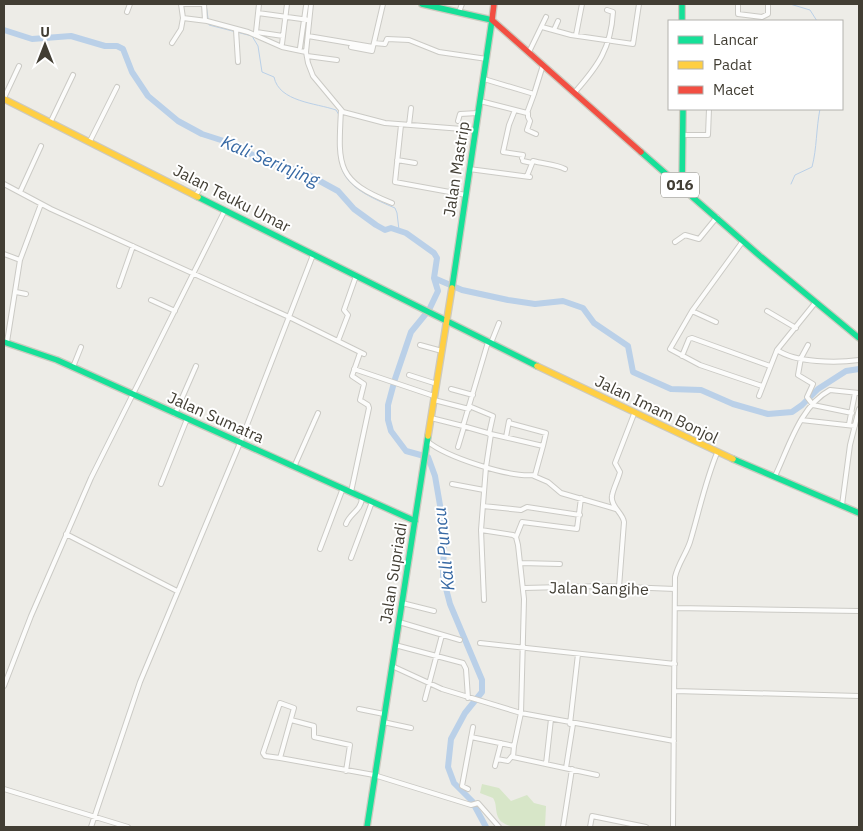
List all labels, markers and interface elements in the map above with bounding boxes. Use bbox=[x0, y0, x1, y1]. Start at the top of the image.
north arrow bbox=[20, 20, 70, 70]
legend bbox=[668, 20, 843, 110]
text: U bbox=[40, 23, 50, 41]
text: Lancar bbox=[713, 30, 759, 49]
text: Padat bbox=[713, 55, 752, 74]
text: Macet bbox=[713, 80, 754, 99]
street label: Jalan Mastrip bbox=[439, 120, 473, 218]
water label: Kali Serinjing bbox=[218, 130, 323, 192]
street label: Jalan Teuku Umar bbox=[170, 160, 294, 236]
road number: 016 bbox=[661, 172, 699, 198]
street label: Jalan Imam Bonjol bbox=[592, 370, 722, 448]
street label: Jalan Sumatra bbox=[165, 387, 268, 447]
water label: Kali Puncu bbox=[428, 506, 459, 592]
street label: Jalan Supriadi bbox=[375, 521, 411, 625]
street label: Jalan Sangihe bbox=[549, 577, 649, 599]

